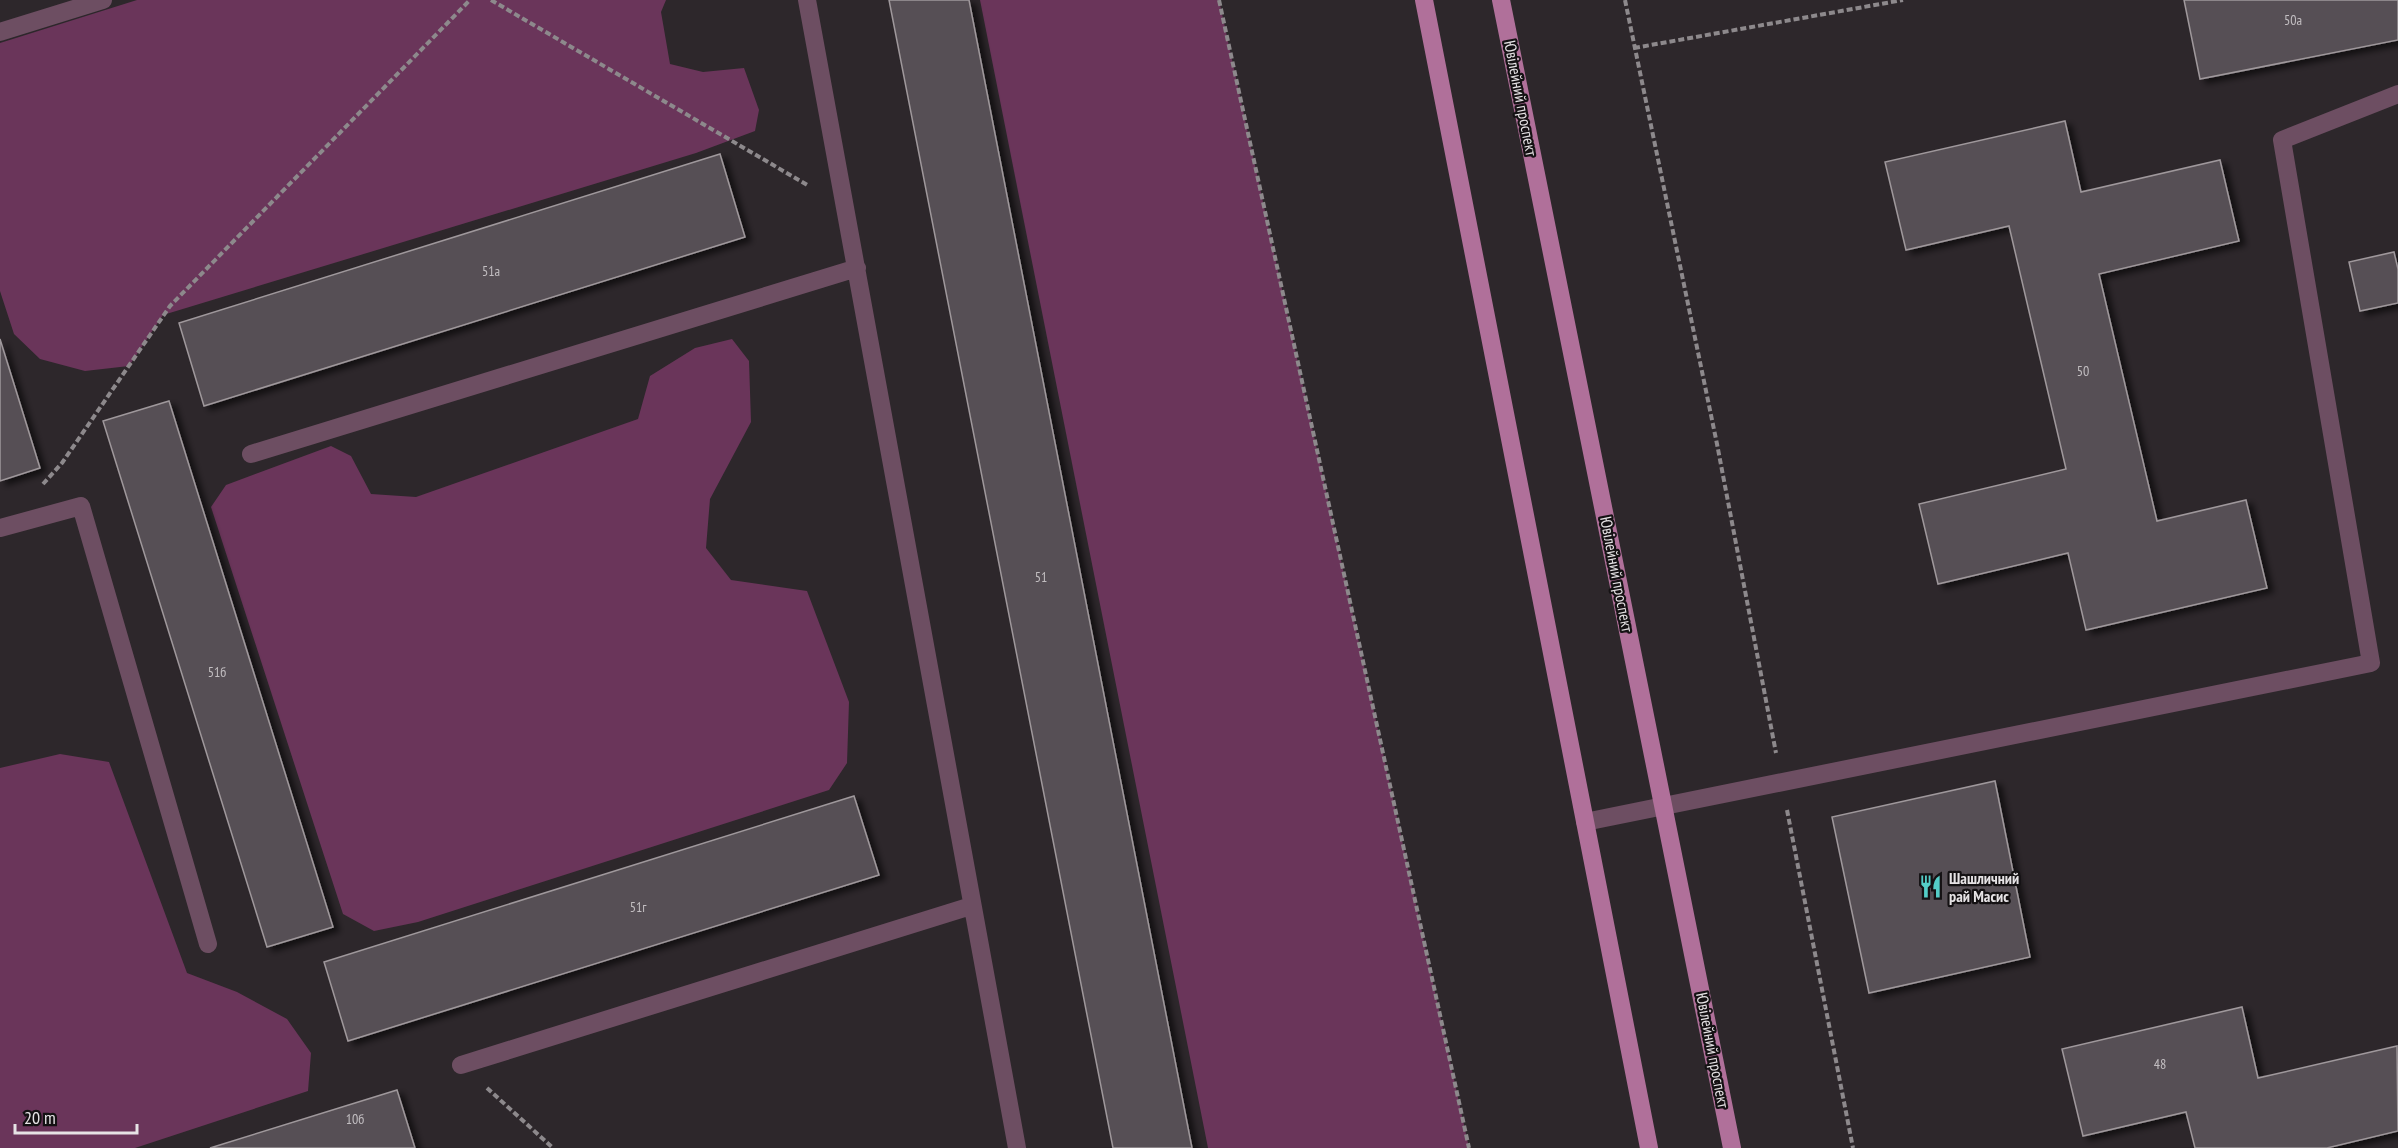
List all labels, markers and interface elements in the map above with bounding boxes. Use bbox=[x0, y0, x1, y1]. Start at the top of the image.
house number: 50а bbox=[2284, 11, 2302, 29]
street label: Ювілейний проспект bbox=[1500, 39, 1542, 158]
house number: 51а bbox=[482, 262, 500, 280]
house number: 50 bbox=[2077, 362, 2089, 380]
street label: Ювілейний проспект bbox=[1596, 515, 1638, 634]
house number: 51 bbox=[1035, 568, 1047, 586]
house number: 51б bbox=[208, 663, 226, 681]
place label: Шашличний рай Масис bbox=[1949, 868, 2019, 906]
restaurant icon: Шашличний рай Масис bbox=[1918, 874, 1944, 900]
house number: 51г bbox=[630, 898, 647, 916]
street label: Ювілейний проспект bbox=[1692, 991, 1734, 1110]
house number: 48 bbox=[2154, 1055, 2166, 1073]
scale bar bbox=[15, 1097, 136, 1135]
text: 20 m bbox=[24, 1106, 56, 1129]
house number: 10б bbox=[346, 1110, 364, 1128]

